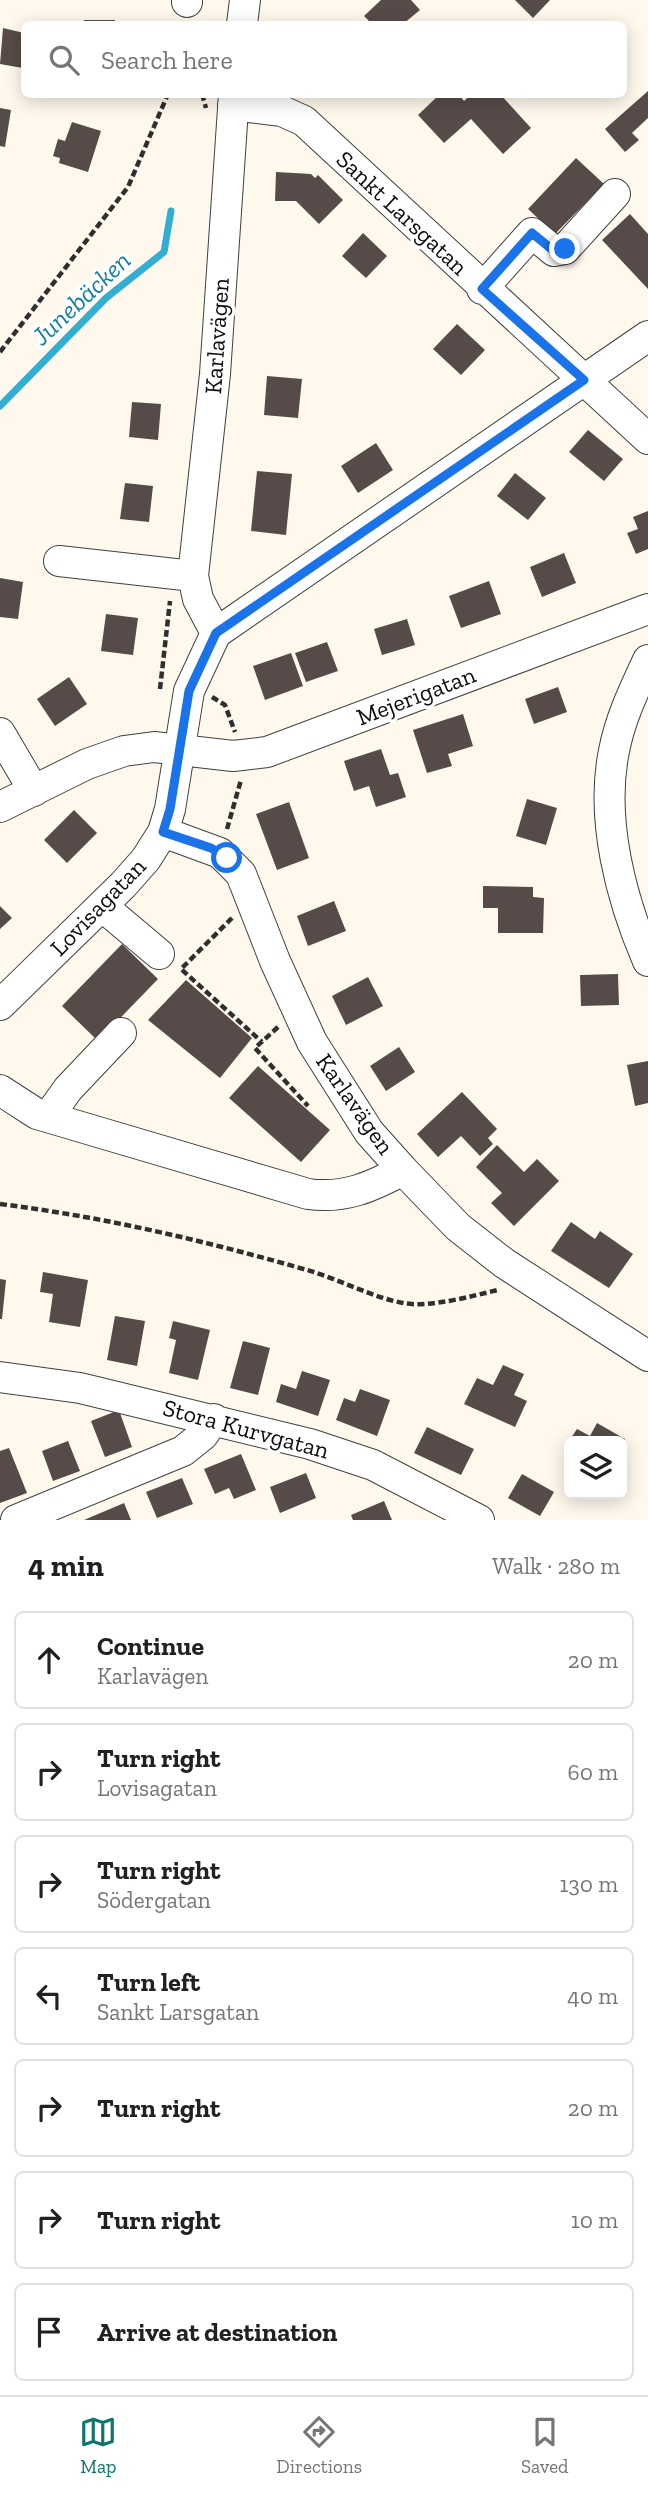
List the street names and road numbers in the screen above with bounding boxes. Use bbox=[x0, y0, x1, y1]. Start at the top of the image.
street label: Sankt Larsgatan bbox=[331, 144, 474, 281]
street label: Karlavägen bbox=[198, 277, 235, 395]
street label: Mejerigatan bbox=[352, 660, 480, 731]
street label: Lovisagatan bbox=[44, 851, 152, 962]
street label: Karlavägen bbox=[310, 1048, 401, 1160]
street label: Stora Kurvgatan bbox=[160, 1392, 333, 1465]

